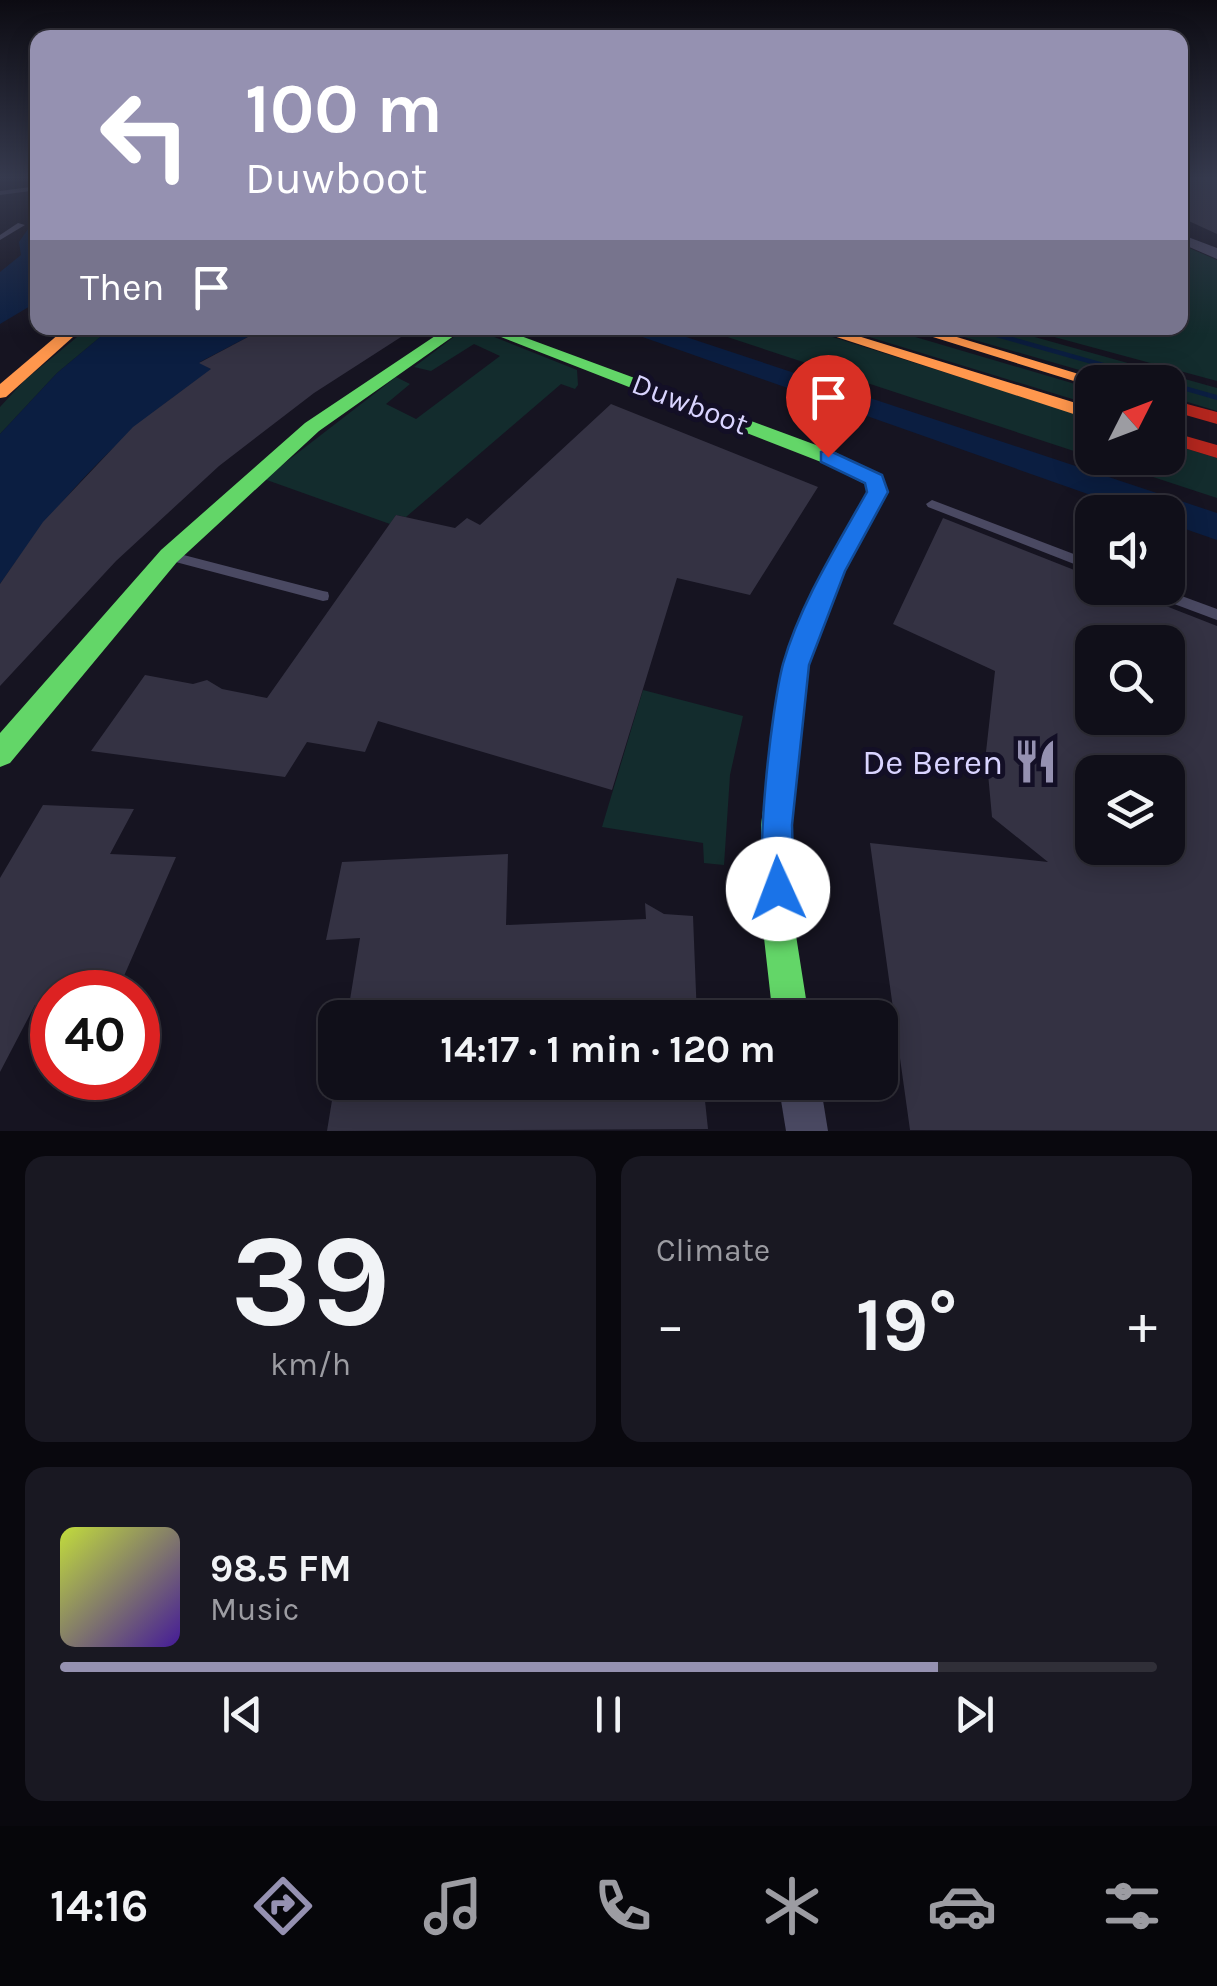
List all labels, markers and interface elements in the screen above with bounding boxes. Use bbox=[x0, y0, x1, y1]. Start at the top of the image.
text: 100 m bbox=[245, 68, 443, 150]
icon: left bbox=[80, 70, 210, 200]
text: Duwboot bbox=[245, 152, 427, 204]
icon: arrive bbox=[184, 260, 239, 315]
text: Then bbox=[80, 265, 164, 310]
pin bbox=[786, 355, 871, 458]
street label: Duwboot bbox=[627, 365, 753, 443]
north arrow bbox=[1075, 365, 1185, 475]
map controls bbox=[1075, 365, 1185, 865]
icon: arrive bbox=[801, 370, 856, 425]
button: sound bbox=[1075, 495, 1185, 605]
button: search bbox=[1075, 625, 1185, 735]
restaurant icon: De Beren bbox=[1012, 738, 1060, 786]
place label: De Beren bbox=[862, 742, 1003, 783]
button: layers bbox=[1075, 755, 1185, 865]
position arrow bbox=[726, 837, 830, 941]
speed limit sign: 40 bbox=[30, 970, 160, 1100]
text: 14:17 · 1 min · 120 m bbox=[440, 1027, 776, 1072]
text: 39 bbox=[230, 1205, 391, 1357]
text: Climate bbox=[656, 1232, 770, 1269]
text: 19° bbox=[856, 1281, 957, 1369]
text: − bbox=[656, 1293, 685, 1357]
text: + bbox=[1128, 1293, 1157, 1357]
text: km/h bbox=[270, 1346, 351, 1383]
text: 98.5 FM bbox=[210, 1546, 352, 1591]
text: Music bbox=[210, 1591, 299, 1628]
icon: previous bbox=[215, 1687, 270, 1742]
icon: pause bbox=[581, 1687, 636, 1742]
icon: next bbox=[947, 1687, 1002, 1742]
icon: directions bbox=[248, 1871, 318, 1941]
icon: music bbox=[418, 1871, 488, 1941]
icon: phone bbox=[588, 1871, 658, 1941]
icon: climate bbox=[757, 1871, 827, 1941]
icon: car bbox=[927, 1871, 997, 1941]
icon: filters bbox=[1097, 1871, 1167, 1941]
text: 14:16 bbox=[50, 1880, 148, 1932]

